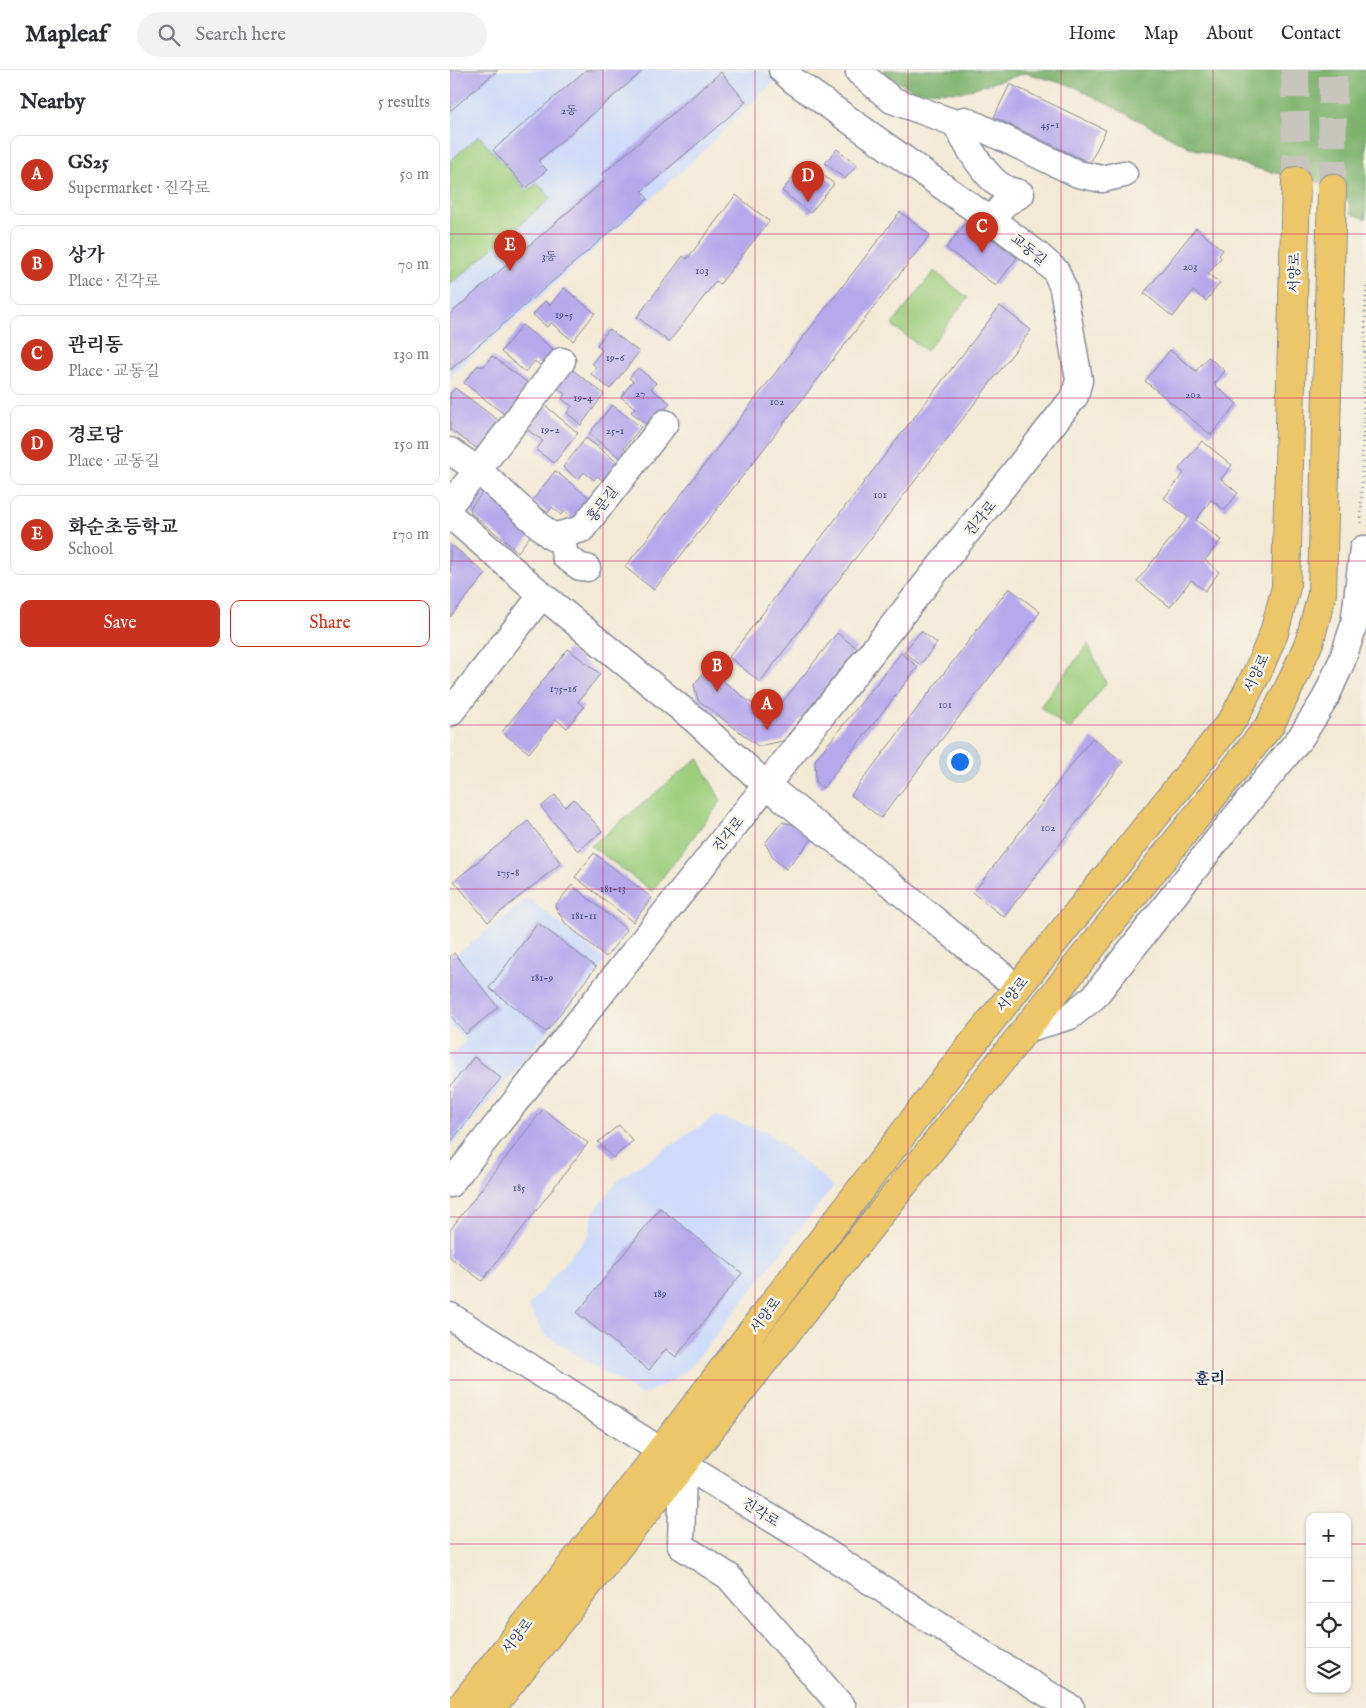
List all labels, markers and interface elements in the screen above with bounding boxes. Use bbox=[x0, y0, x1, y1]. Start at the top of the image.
search box bbox=[137, 12, 487, 57]
text: Mapleaf bbox=[25, 19, 107, 50]
icon: search bbox=[155, 21, 183, 49]
text: Search here bbox=[195, 23, 286, 47]
text: Home bbox=[1069, 23, 1116, 46]
text: Map bbox=[1144, 23, 1178, 46]
text: About bbox=[1206, 23, 1253, 46]
text: Contact bbox=[1281, 23, 1341, 46]
text: Nearby bbox=[20, 89, 85, 116]
text: 5 results bbox=[378, 93, 430, 113]
house number: 2동 bbox=[561, 104, 577, 118]
house number: 45-1 bbox=[1041, 118, 1059, 132]
text: GS25 bbox=[68, 151, 109, 175]
pin: D bbox=[792, 161, 824, 202]
text: A bbox=[32, 165, 42, 185]
text: 50 m bbox=[400, 165, 429, 185]
text: Supermarket · 진각로 bbox=[68, 179, 210, 199]
pin: C bbox=[966, 212, 998, 253]
pin: E bbox=[494, 230, 526, 271]
street label: 교동길 bbox=[1007, 230, 1050, 270]
text: 상가 bbox=[68, 244, 105, 268]
house number: 3동 bbox=[542, 250, 557, 264]
street label: 서양로 bbox=[1286, 252, 1304, 293]
text: B bbox=[32, 255, 42, 275]
text: 70 m bbox=[398, 255, 429, 275]
house number: 203 bbox=[1183, 260, 1197, 274]
house number: 103 bbox=[695, 264, 709, 278]
text: Place · 진각로 bbox=[68, 272, 160, 292]
house number: 19-5 bbox=[555, 308, 573, 322]
text: 관리동 bbox=[68, 334, 123, 358]
text: C bbox=[31, 345, 43, 365]
text: 130 m bbox=[393, 345, 429, 365]
house number: 19-6 bbox=[606, 351, 625, 365]
text: Place · 교동길 bbox=[68, 362, 160, 382]
house number: 27 bbox=[635, 387, 645, 401]
house number: 202 bbox=[1185, 388, 1201, 402]
house number: 19-4 bbox=[573, 391, 593, 405]
house number: 102 bbox=[770, 395, 784, 409]
house number: 19-2 bbox=[540, 423, 560, 437]
text: 경로당 bbox=[68, 424, 123, 448]
house number: 25-1 bbox=[606, 424, 624, 438]
text: D bbox=[31, 435, 43, 455]
text: 150 m bbox=[394, 435, 429, 455]
text: Place · 교동길 bbox=[68, 452, 160, 472]
street label: 홍문길 bbox=[583, 483, 622, 526]
house number: 101 bbox=[873, 488, 887, 502]
street label: 진각로 bbox=[961, 497, 1001, 540]
text: 화순초등학교 bbox=[68, 516, 178, 540]
text: E bbox=[31, 525, 43, 545]
text: 170 m bbox=[392, 525, 429, 545]
text: School bbox=[68, 540, 113, 560]
button: Save bbox=[20, 600, 220, 647]
button: Share bbox=[230, 600, 430, 647]
pin: B bbox=[701, 651, 733, 692]
street label: 서양로 bbox=[1240, 651, 1274, 696]
house number: 175-16 bbox=[549, 682, 577, 696]
pin: A bbox=[751, 689, 783, 730]
house number: 101 bbox=[938, 698, 952, 712]
your location bbox=[947, 749, 973, 775]
street label: 진각로 bbox=[709, 813, 749, 856]
house number: 102 bbox=[1041, 821, 1055, 835]
house number: 175-8 bbox=[497, 866, 519, 880]
house number: 181-13 bbox=[600, 882, 626, 896]
house number: 181-11 bbox=[571, 909, 597, 923]
house number: 181-9 bbox=[531, 971, 553, 985]
street label: 서양로 bbox=[993, 973, 1033, 1016]
house number: 185 bbox=[513, 1181, 525, 1195]
house number: 189 bbox=[653, 1287, 667, 1301]
street label: 서양로 bbox=[746, 1294, 785, 1337]
district label: 훈리 bbox=[1195, 1369, 1225, 1390]
street label: 진각로 bbox=[738, 1494, 783, 1531]
map controls bbox=[1306, 1513, 1351, 1693]
button: + bbox=[1306, 1513, 1351, 1558]
button: − bbox=[1306, 1558, 1351, 1603]
button: locate bbox=[1306, 1603, 1351, 1648]
street label: 서양로 bbox=[498, 1615, 538, 1658]
button: layers bbox=[1306, 1648, 1351, 1693]

